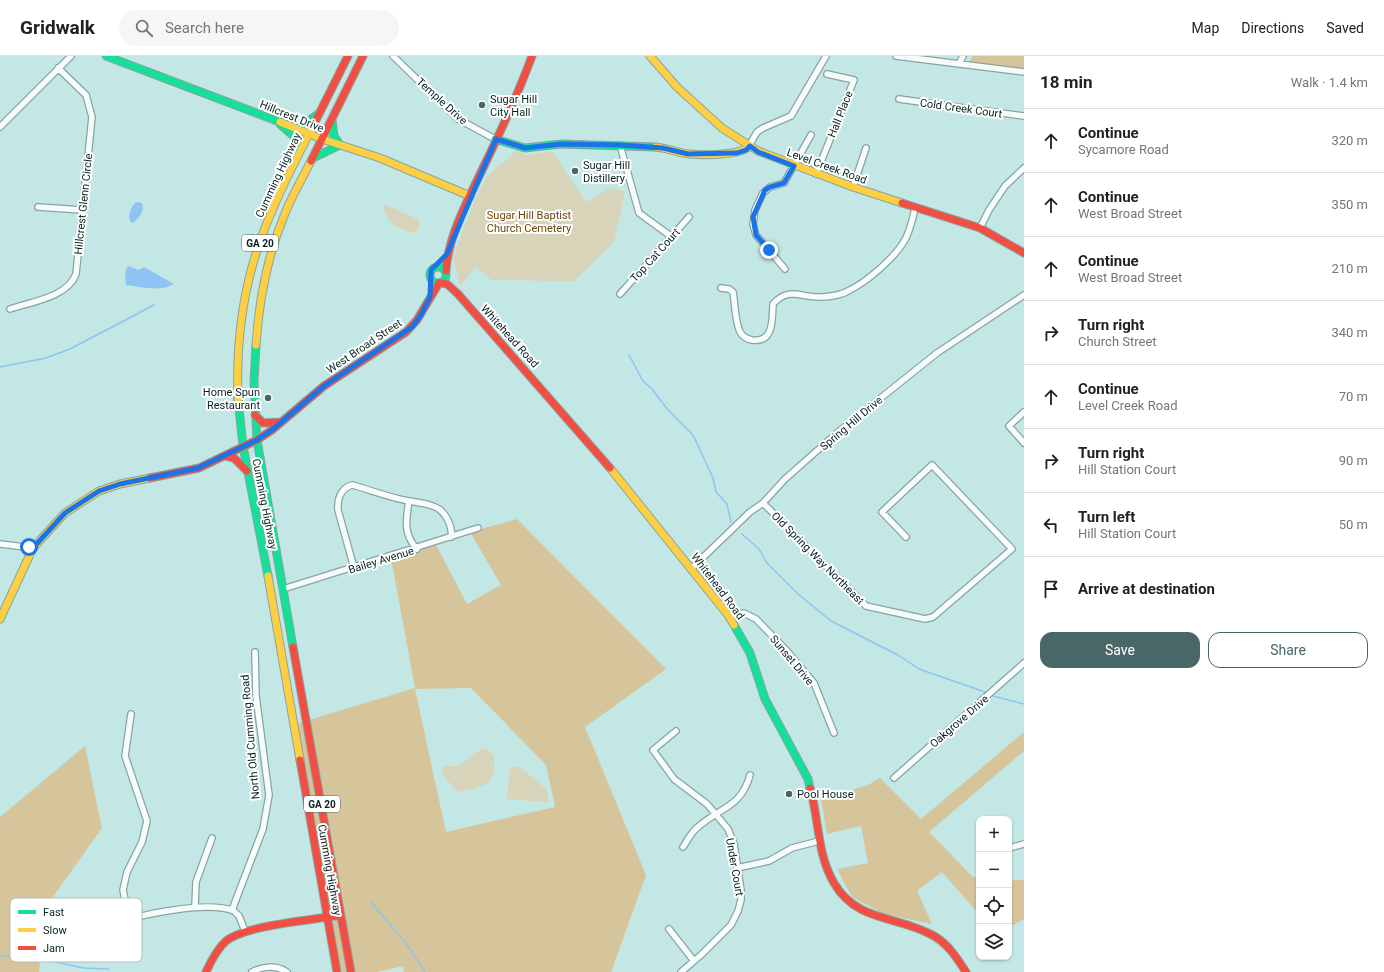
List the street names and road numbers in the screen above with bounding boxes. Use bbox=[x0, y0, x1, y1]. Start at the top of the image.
street label: Temple Drive bbox=[414, 75, 470, 128]
street label: Hall Place bbox=[825, 89, 856, 139]
street label: Cold Creek Court bbox=[919, 96, 1003, 121]
street label: Hillcrest Drive bbox=[258, 98, 326, 135]
street label: Cumming Highway bbox=[253, 130, 304, 220]
street label: Level Creek Road bbox=[785, 146, 869, 187]
street label: Hillcrest Glenn Circle bbox=[72, 153, 95, 255]
street label: Top Cat Court bbox=[628, 226, 683, 285]
road number: GA 20 bbox=[242, 235, 278, 251]
street label: Whitehead Road bbox=[478, 302, 541, 370]
street label: West Broad Street bbox=[324, 316, 405, 376]
street label: Spring Hill Drive bbox=[817, 393, 885, 453]
street label: Cumming Highway bbox=[249, 458, 280, 551]
street label: Old Spring Way Northeast bbox=[769, 509, 867, 608]
street label: Bailey Avenue bbox=[347, 544, 416, 577]
street label: Whitehead Road bbox=[688, 550, 747, 622]
street label: Sunset Drive bbox=[767, 633, 816, 688]
street label: North Old Cumming Road bbox=[239, 674, 262, 800]
street label: Oakgrove Drive bbox=[927, 692, 991, 750]
road number: GA 20 bbox=[304, 796, 340, 812]
street label: Cumming Highway bbox=[315, 824, 344, 917]
street label: Under Court bbox=[723, 837, 746, 898]

